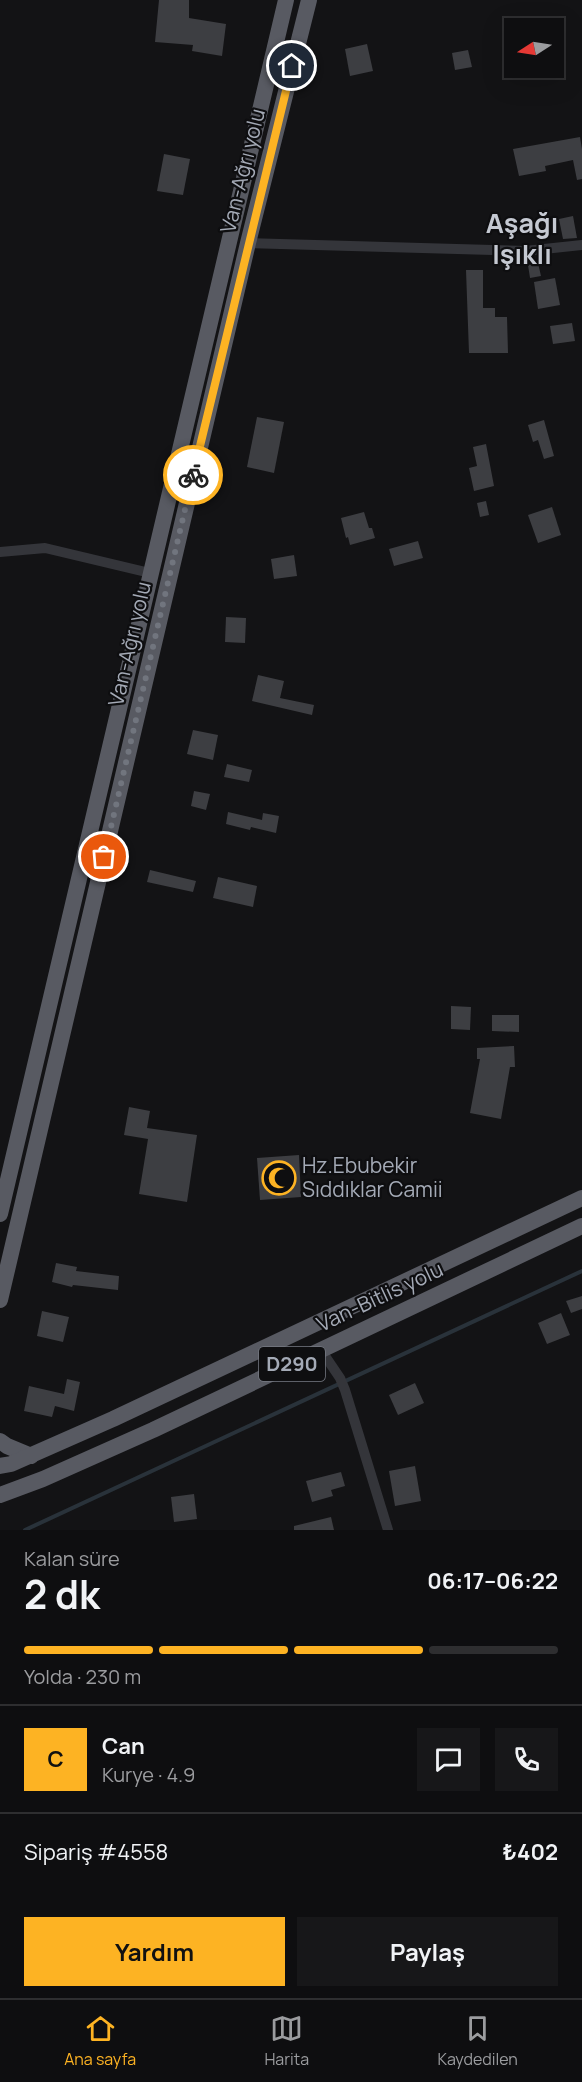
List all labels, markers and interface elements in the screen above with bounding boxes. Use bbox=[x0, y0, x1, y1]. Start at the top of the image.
north arrow bbox=[504, 18, 564, 78]
map controls bbox=[504, 18, 564, 78]
pin bbox=[266, 40, 317, 91]
icon: home bbox=[275, 49, 308, 82]
street label: Van-Ağrı yolu bbox=[213, 106, 271, 236]
district label: Aşağı Işıklı bbox=[486, 204, 558, 272]
courier bbox=[163, 445, 223, 505]
icon: bike bbox=[177, 459, 210, 492]
street label: Van-Ağrı yolu bbox=[101, 579, 157, 709]
pin bbox=[78, 831, 129, 882]
icon: bag bbox=[87, 840, 120, 873]
place label: Hz.Ebubekir Sıddıklar Camii bbox=[302, 1151, 443, 1203]
mosque icon: Hz.Ebubekir Sıddıklar Camii bbox=[261, 1160, 297, 1196]
street label: Van-Bitlis yolu bbox=[312, 1255, 447, 1338]
road number: D290 bbox=[259, 1347, 325, 1381]
text: Kalan süre bbox=[24, 1545, 120, 1572]
text: 06:17–06:22 bbox=[427, 1566, 558, 1596]
text: 2 dk bbox=[24, 1567, 100, 1621]
text: Yolda · 230 m bbox=[24, 1663, 141, 1690]
button: chat bbox=[417, 1728, 480, 1791]
button: phone bbox=[495, 1728, 558, 1791]
text: Can bbox=[102, 1731, 145, 1761]
text: C bbox=[47, 1744, 64, 1774]
text: Kurye · 4.9 bbox=[102, 1761, 195, 1788]
text: Sipariş #4558 bbox=[24, 1837, 168, 1867]
text: ₺402 bbox=[503, 1837, 558, 1867]
button: Yardım bbox=[24, 1917, 285, 1986]
button: Paylaş bbox=[297, 1917, 558, 1986]
tab: Ana sayfa bbox=[64, 2012, 136, 2070]
tab: Harita bbox=[264, 2012, 309, 2070]
tab: Kaydedilen bbox=[437, 2012, 518, 2070]

